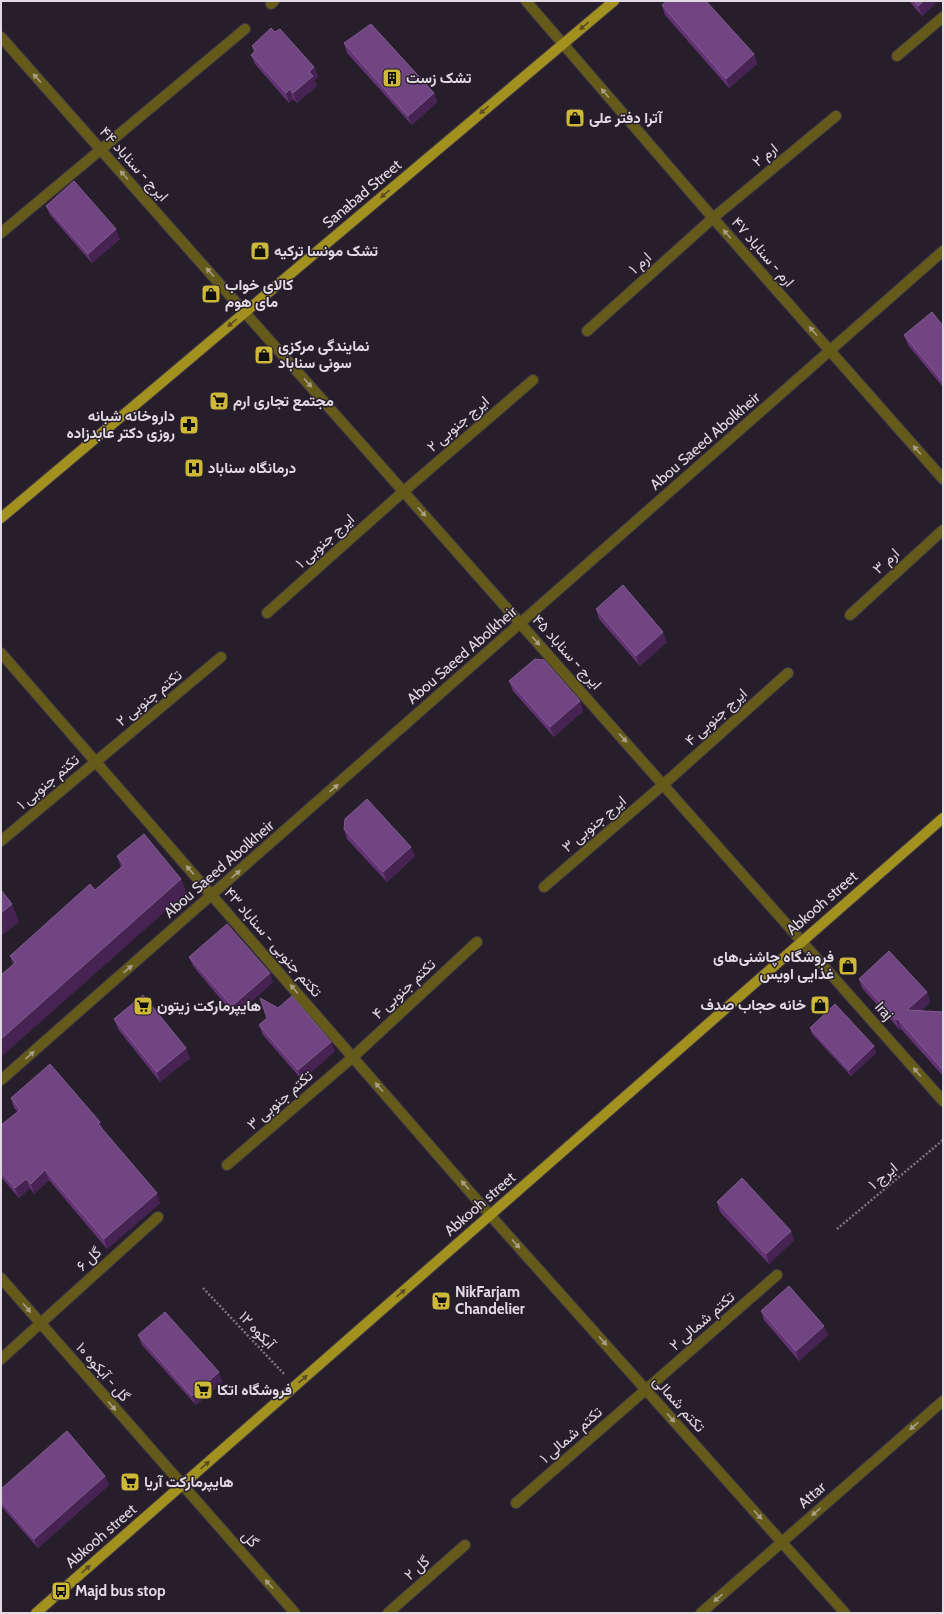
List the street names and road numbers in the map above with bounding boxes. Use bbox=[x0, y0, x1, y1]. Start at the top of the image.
street label: ایرج - سناباد ۴۴ bbox=[94, 123, 172, 206]
street label: ارم ۲ bbox=[749, 139, 782, 171]
street label: Sanabad Street bbox=[319, 156, 405, 232]
street label: ارم - سناباد ۴۷ bbox=[727, 213, 798, 291]
street label: ارم ۱ bbox=[625, 248, 656, 278]
street label: Abou Saeed Abolkheir bbox=[646, 388, 764, 494]
street label: ایرج جنوبی ۲ bbox=[423, 392, 494, 457]
street label: ایرج جنوبی ۱ bbox=[292, 510, 359, 574]
street label: ارم ۳ bbox=[869, 544, 904, 578]
street label: Abou Saeed Abolkheir bbox=[403, 602, 521, 708]
street label: ایرج - سناباد ۴۵ bbox=[527, 611, 605, 695]
street label: تکتم جنوبی ۲ bbox=[112, 666, 186, 731]
street label: ایرج جنوبی ۴ bbox=[681, 684, 752, 751]
street label: تکتم جنوبی ۱ bbox=[13, 751, 84, 814]
street label: ایرج جنوبی ۳ bbox=[558, 792, 631, 858]
street label: Abou Saeed Abolkheir bbox=[160, 816, 278, 922]
street label: Abkooh street bbox=[783, 867, 861, 939]
street label: تکتم جنوبی - سناباد ۴۳ bbox=[220, 883, 326, 1001]
street label: تکتم جنوبی ۴ bbox=[369, 955, 440, 1024]
street label: Iraj bbox=[871, 998, 897, 1024]
street label: تکتم جنوبی ۳ bbox=[243, 1066, 317, 1134]
street label: ایرج ۱ bbox=[865, 1159, 902, 1195]
street label: Abkooh street bbox=[441, 1168, 519, 1240]
street label: گل ۶ bbox=[73, 1243, 105, 1275]
street label: تکتم شمالی ۲ bbox=[666, 1288, 739, 1355]
street label: آبکوه ۱۲ bbox=[235, 1307, 280, 1354]
street label: گل - آبکوه ۱۰ bbox=[72, 1339, 134, 1406]
street label: تکتم شمالی bbox=[648, 1372, 709, 1436]
street label: تکتم شمالی ۱ bbox=[536, 1403, 607, 1468]
street label: Attar bbox=[794, 1478, 830, 1512]
street label: Abkooh street bbox=[62, 1500, 140, 1572]
street label: گل bbox=[238, 1527, 263, 1551]
street label: گل ۲ bbox=[401, 1552, 434, 1584]

